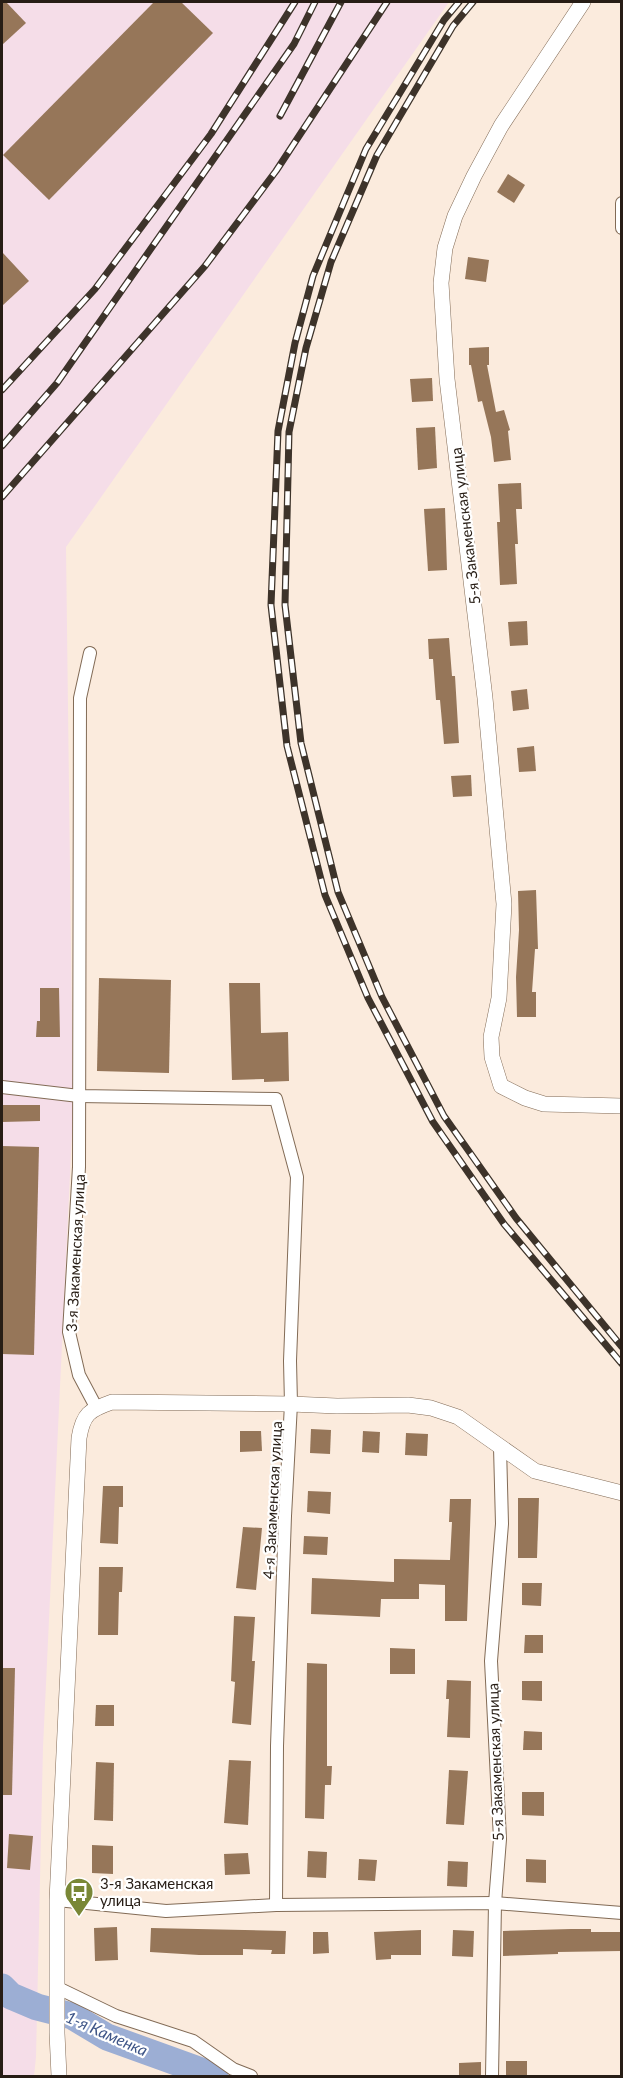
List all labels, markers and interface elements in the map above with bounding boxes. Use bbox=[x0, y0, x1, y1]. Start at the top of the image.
street label: 5-я Закаменская улица bbox=[446, 446, 484, 606]
street label: 3-я Закаменская улица bbox=[62, 1174, 88, 1332]
street label: 4-я Закаменская улица bbox=[259, 1421, 285, 1579]
street label: 5-я Закаменская улица bbox=[483, 1683, 507, 1841]
place label: 3-я Закаменская улица bbox=[100, 1874, 213, 1909]
bus stop icon: 3-я Закаменская улица bbox=[63, 1876, 95, 1918]
water label: 1-я Каменка bbox=[63, 2007, 151, 2059]

